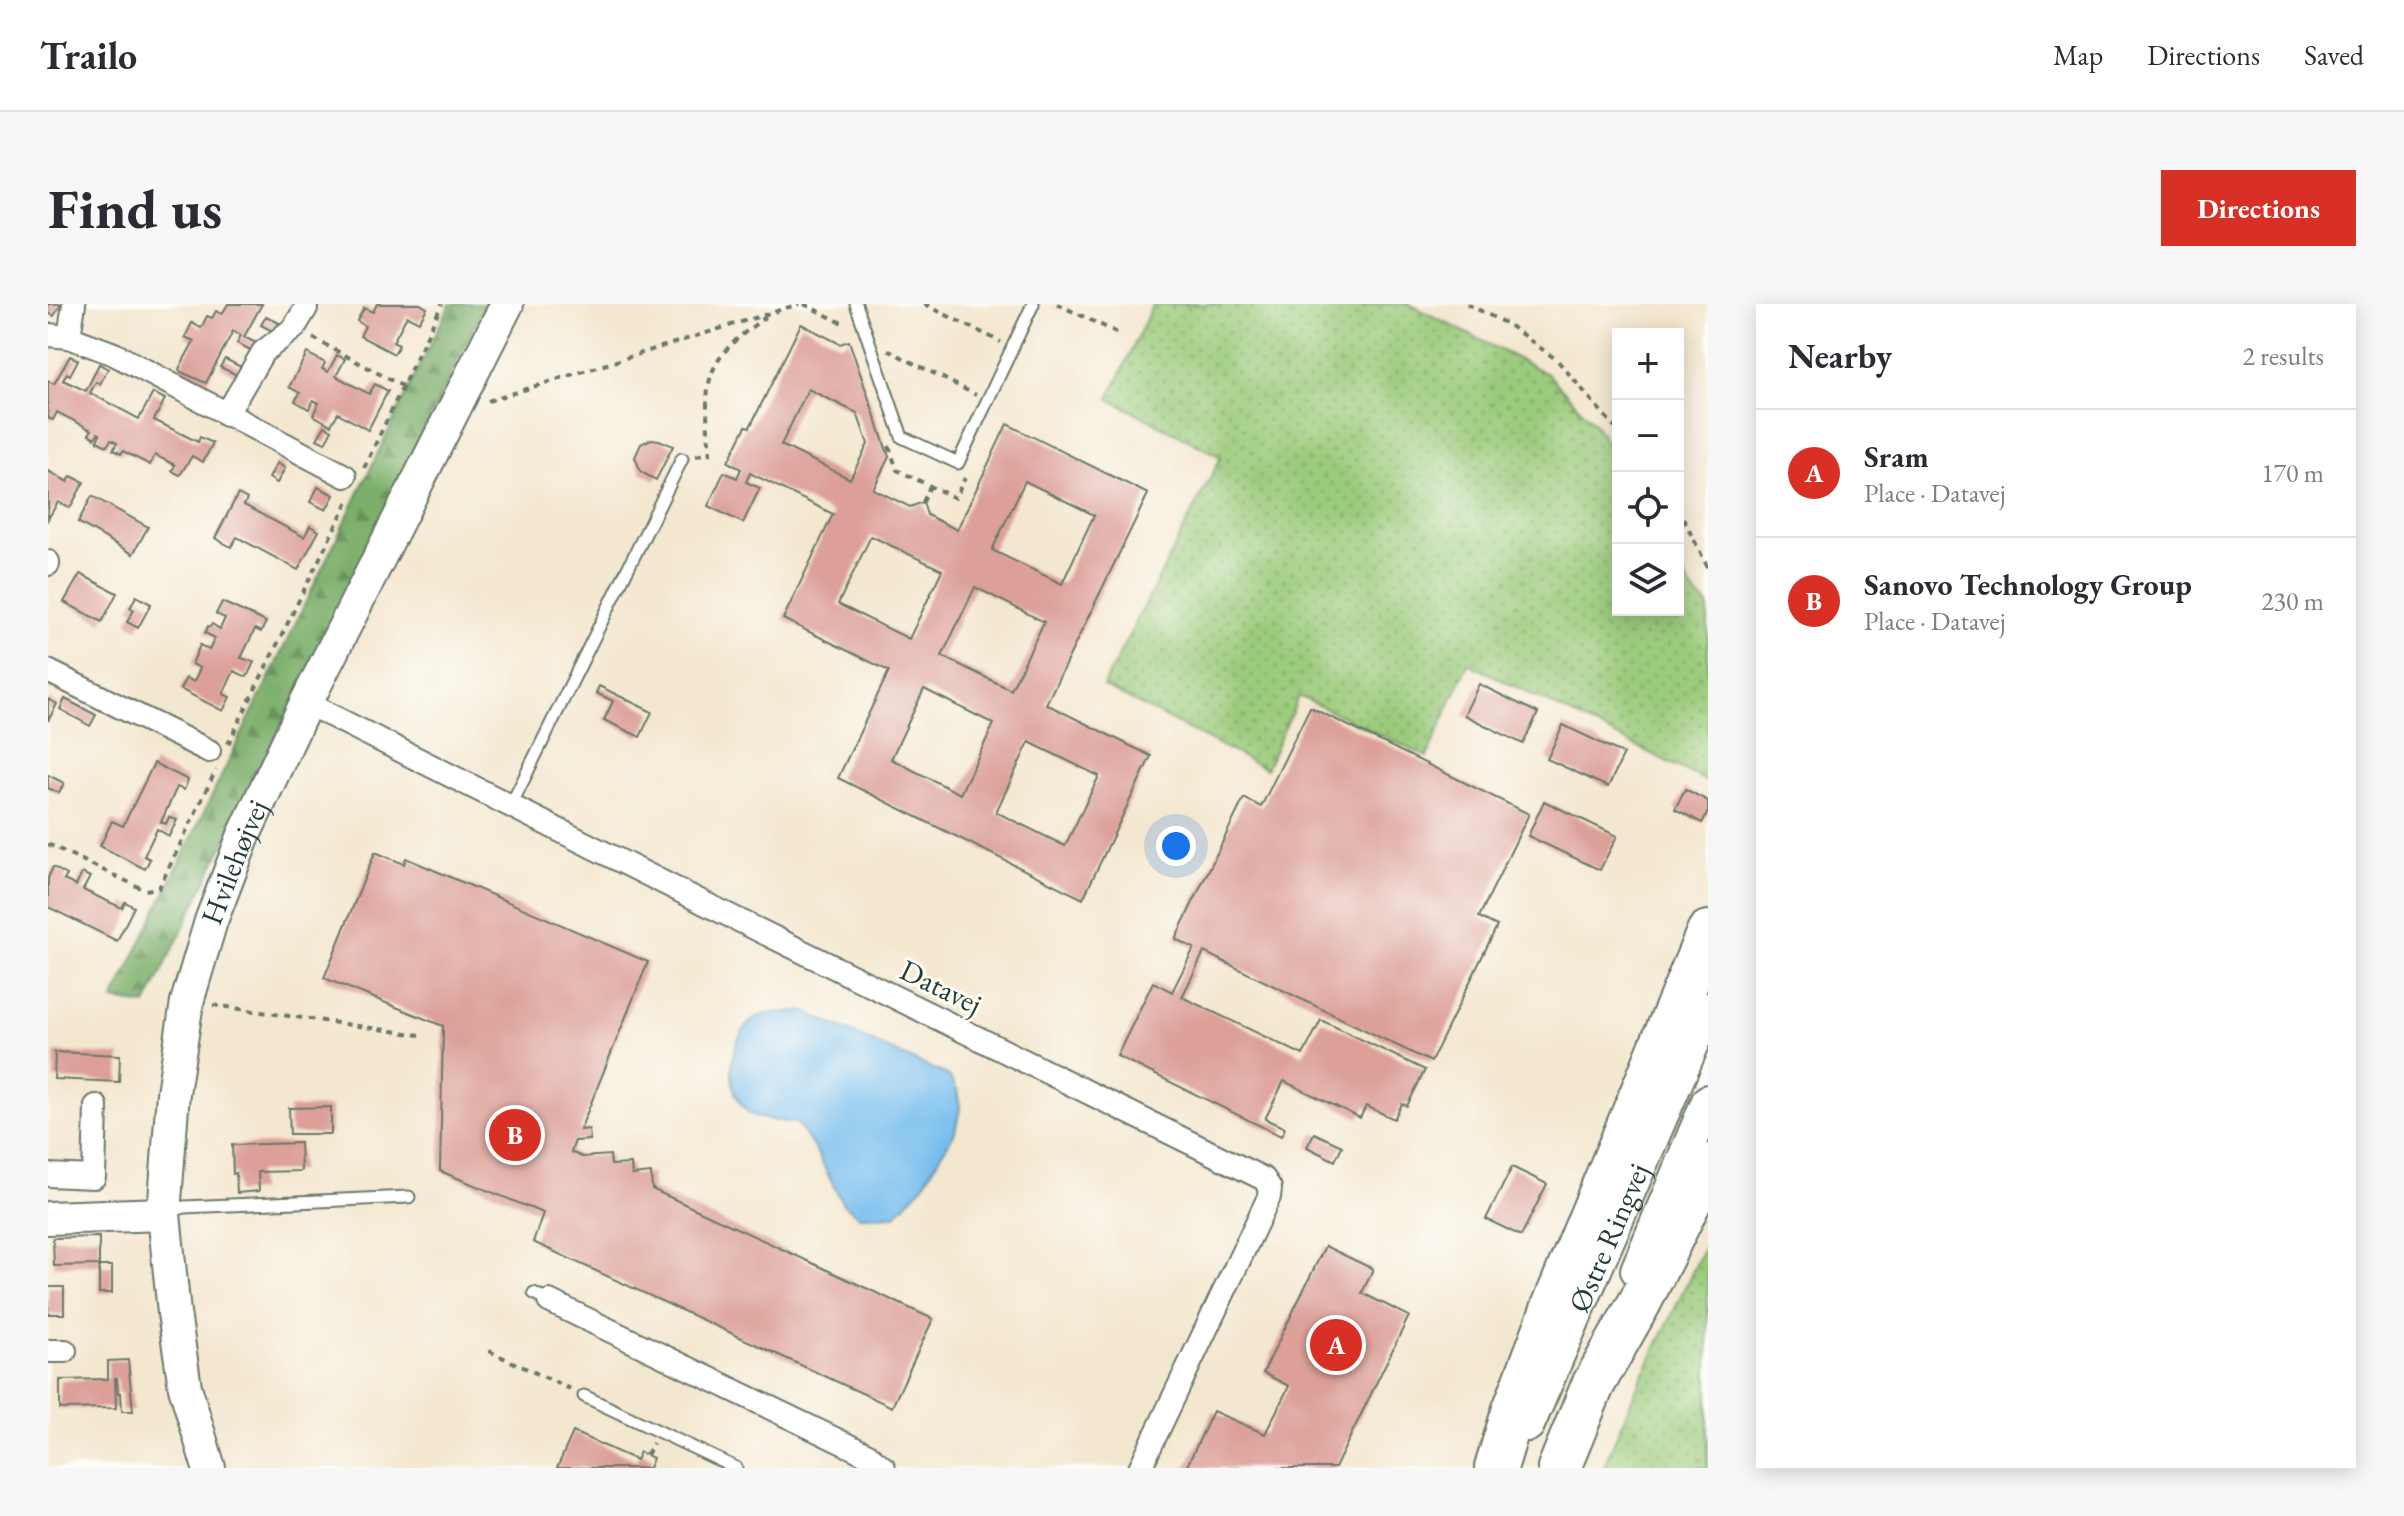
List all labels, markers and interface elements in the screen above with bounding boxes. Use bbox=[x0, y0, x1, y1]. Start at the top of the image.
text: Trailo bbox=[40, 31, 137, 80]
text: Map bbox=[2053, 37, 2103, 73]
text: Directions bbox=[2147, 37, 2260, 73]
text: Saved bbox=[2304, 37, 2364, 73]
button: Directions bbox=[2161, 170, 2356, 246]
text: Find us bbox=[48, 172, 222, 245]
map controls bbox=[1612, 328, 1684, 616]
button: + bbox=[1612, 328, 1684, 400]
text: Nearby bbox=[1788, 334, 1892, 378]
text: 2 results bbox=[2243, 339, 2324, 373]
button: − bbox=[1612, 400, 1684, 472]
text: Sram bbox=[1864, 437, 1929, 476]
text: A bbox=[1805, 456, 1823, 490]
text: 170 m bbox=[2261, 456, 2324, 490]
button: locate bbox=[1612, 472, 1684, 544]
text: Place · Datavej bbox=[1864, 476, 2006, 510]
button: layers bbox=[1612, 544, 1684, 616]
text: Sanovo Technology Group bbox=[1864, 565, 2192, 604]
text: B bbox=[1806, 584, 1822, 618]
text: 230 m bbox=[2261, 584, 2324, 618]
text: Place · Datavej bbox=[1864, 604, 2006, 638]
street label: Hvilehøjvej bbox=[191, 793, 277, 930]
your location bbox=[1156, 826, 1196, 866]
street label: Datavej bbox=[894, 950, 989, 1023]
pin: B bbox=[489, 1105, 541, 1165]
street label: Østre Ringvej bbox=[1559, 1157, 1658, 1318]
pin: A bbox=[1310, 1315, 1362, 1375]

